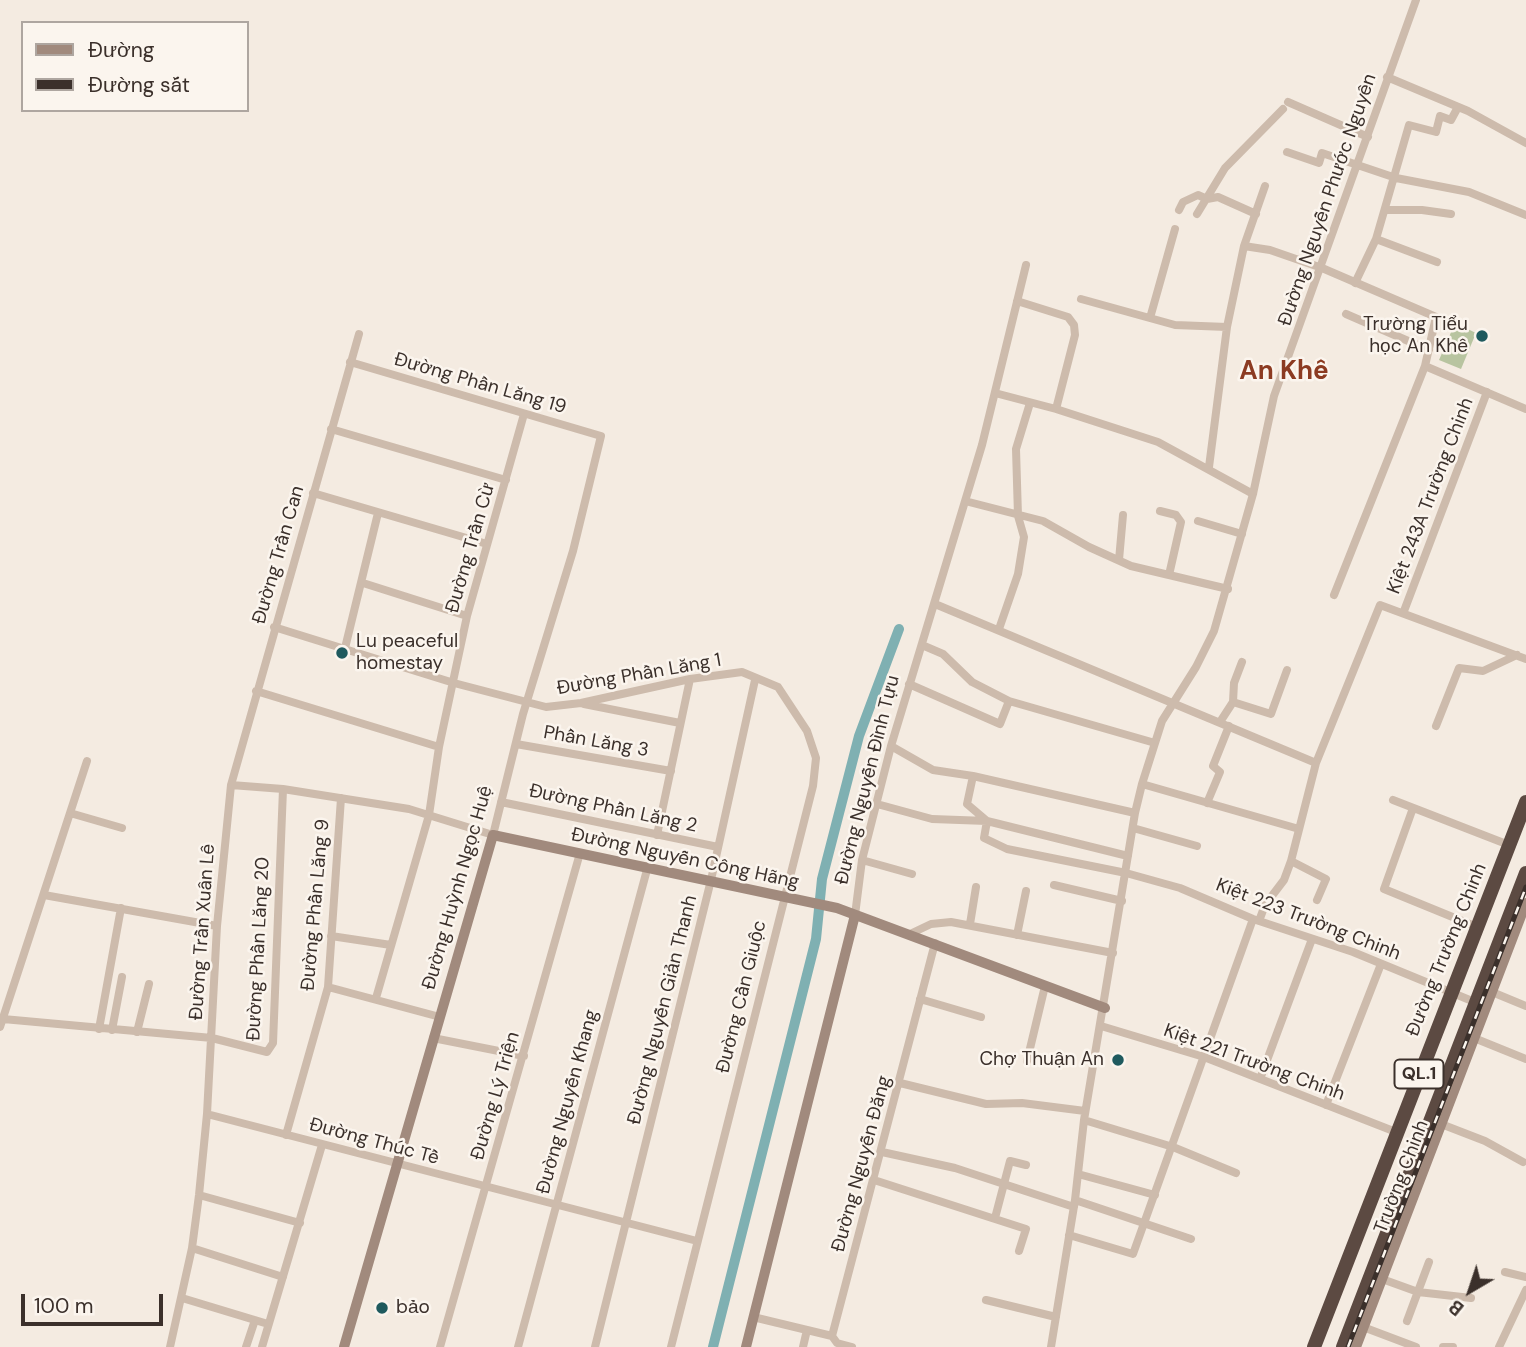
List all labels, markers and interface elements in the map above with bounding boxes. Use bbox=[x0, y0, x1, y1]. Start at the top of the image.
legend bbox=[21, 21, 248, 112]
text: Đường bbox=[88, 36, 155, 64]
text: Đường sắt bbox=[88, 71, 190, 99]
street label: Đường Nguyễn Phước Nguyên bbox=[1274, 71, 1382, 329]
place label: Trường Tiểu học An Khê bbox=[1363, 314, 1468, 358]
marker: Trường Tiểu học An Khê bbox=[1474, 328, 1490, 344]
street label: Đường Phần Lăng 19 bbox=[391, 348, 569, 420]
district label: An Khê bbox=[1239, 356, 1329, 388]
street label: Kiệt 243A Trường Chinh bbox=[1383, 395, 1479, 597]
street label: Đường Trần Cừ bbox=[442, 480, 500, 616]
street label: Đường Trần Can bbox=[248, 483, 310, 627]
place label: Lu peaceful homestay bbox=[356, 631, 458, 675]
marker: Lu peaceful homestay bbox=[334, 645, 350, 661]
street label: Đường Phần Lăng 1 bbox=[555, 649, 723, 701]
street label: Đường Nguyễn Đình Tựu bbox=[831, 673, 905, 887]
street label: Phần Lăng 3 bbox=[542, 722, 650, 762]
street label: Đường Phần Lăng 2 bbox=[527, 780, 699, 838]
street label: Đường Huỳnh Ngọc Huệ bbox=[418, 783, 498, 993]
street label: Đường Phần Lăng 9 bbox=[297, 818, 335, 992]
street label: Đường Nguyễn Công Hãng bbox=[569, 824, 801, 894]
street label: Đường Trần Xuân Lê bbox=[185, 843, 221, 1021]
street label: Đường Phần Lăng 20 bbox=[243, 856, 275, 1042]
street label: Đường Trường Chinh bbox=[1402, 860, 1492, 1040]
street label: Kiệt 223 Trường Chinh bbox=[1212, 874, 1404, 966]
street label: Đường Nguyễn Giản Thanh bbox=[623, 893, 703, 1127]
street label: Đường Cần Giuộc bbox=[712, 918, 772, 1076]
street label: Đường Nguyễn Khang bbox=[532, 1007, 604, 1197]
street label: Kiệt 221 Trường Chinh bbox=[1160, 1020, 1348, 1106]
street label: Đường Lý Triện bbox=[467, 1029, 525, 1163]
place label: Chợ Thuận An bbox=[979, 1049, 1104, 1071]
marker: Chợ Thuận An bbox=[1110, 1052, 1126, 1068]
road number: QL.1 bbox=[1394, 1059, 1444, 1088]
street label: Đường Nguyễn Đăng bbox=[827, 1073, 897, 1255]
street label: Đường Thúc Tề bbox=[307, 1114, 441, 1170]
street label: Trường Chinh bbox=[1370, 1117, 1434, 1237]
north arrow bbox=[1435, 1256, 1505, 1326]
scale bar bbox=[24, 1280, 166, 1324]
text: 100 m bbox=[34, 1292, 94, 1320]
text: B bbox=[1444, 1294, 1469, 1321]
place label: bảo bbox=[396, 1297, 430, 1319]
marker: bảo bbox=[374, 1300, 390, 1316]

